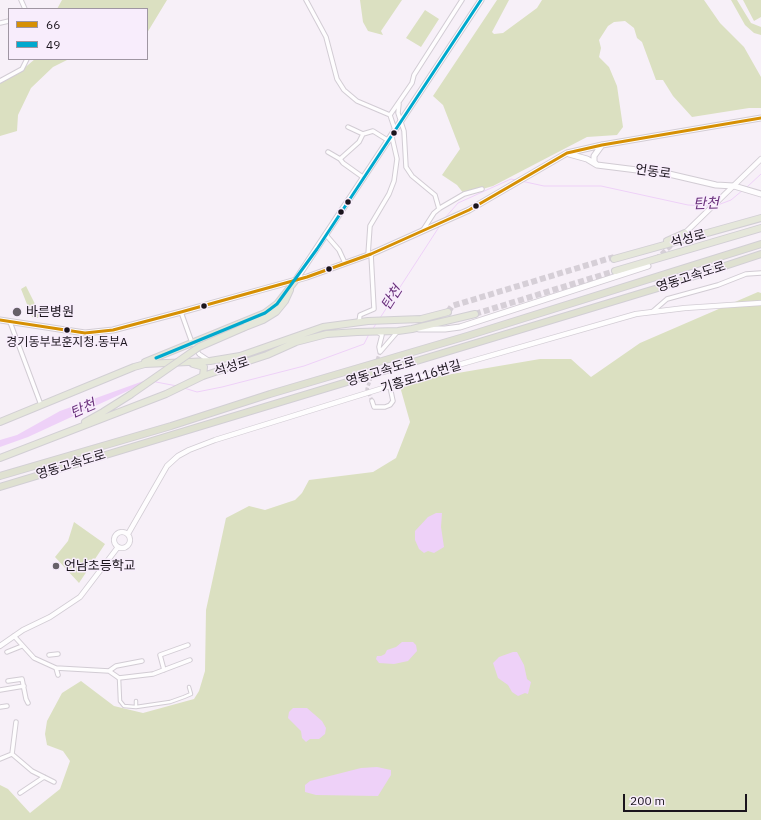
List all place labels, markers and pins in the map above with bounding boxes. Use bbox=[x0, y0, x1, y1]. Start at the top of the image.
unlabelled marker bbox=[389, 128, 399, 138]
unlabelled marker bbox=[343, 197, 353, 207]
unlabelled marker bbox=[471, 201, 481, 211]
unlabelled marker bbox=[336, 207, 346, 217]
unlabelled marker bbox=[324, 264, 334, 274]
unlabelled marker bbox=[199, 301, 209, 311]
place label: 바른병원 bbox=[26, 304, 74, 320]
marker: 바른병원 bbox=[11, 306, 23, 318]
marker: 경기동부보훈지청.동부A bbox=[62, 325, 72, 335]
place label: 경기동부보훈지청.동부A bbox=[6, 336, 128, 350]
place label: 언남초등학교 bbox=[64, 558, 136, 574]
marker: 언남초등학교 bbox=[51, 561, 61, 571]

